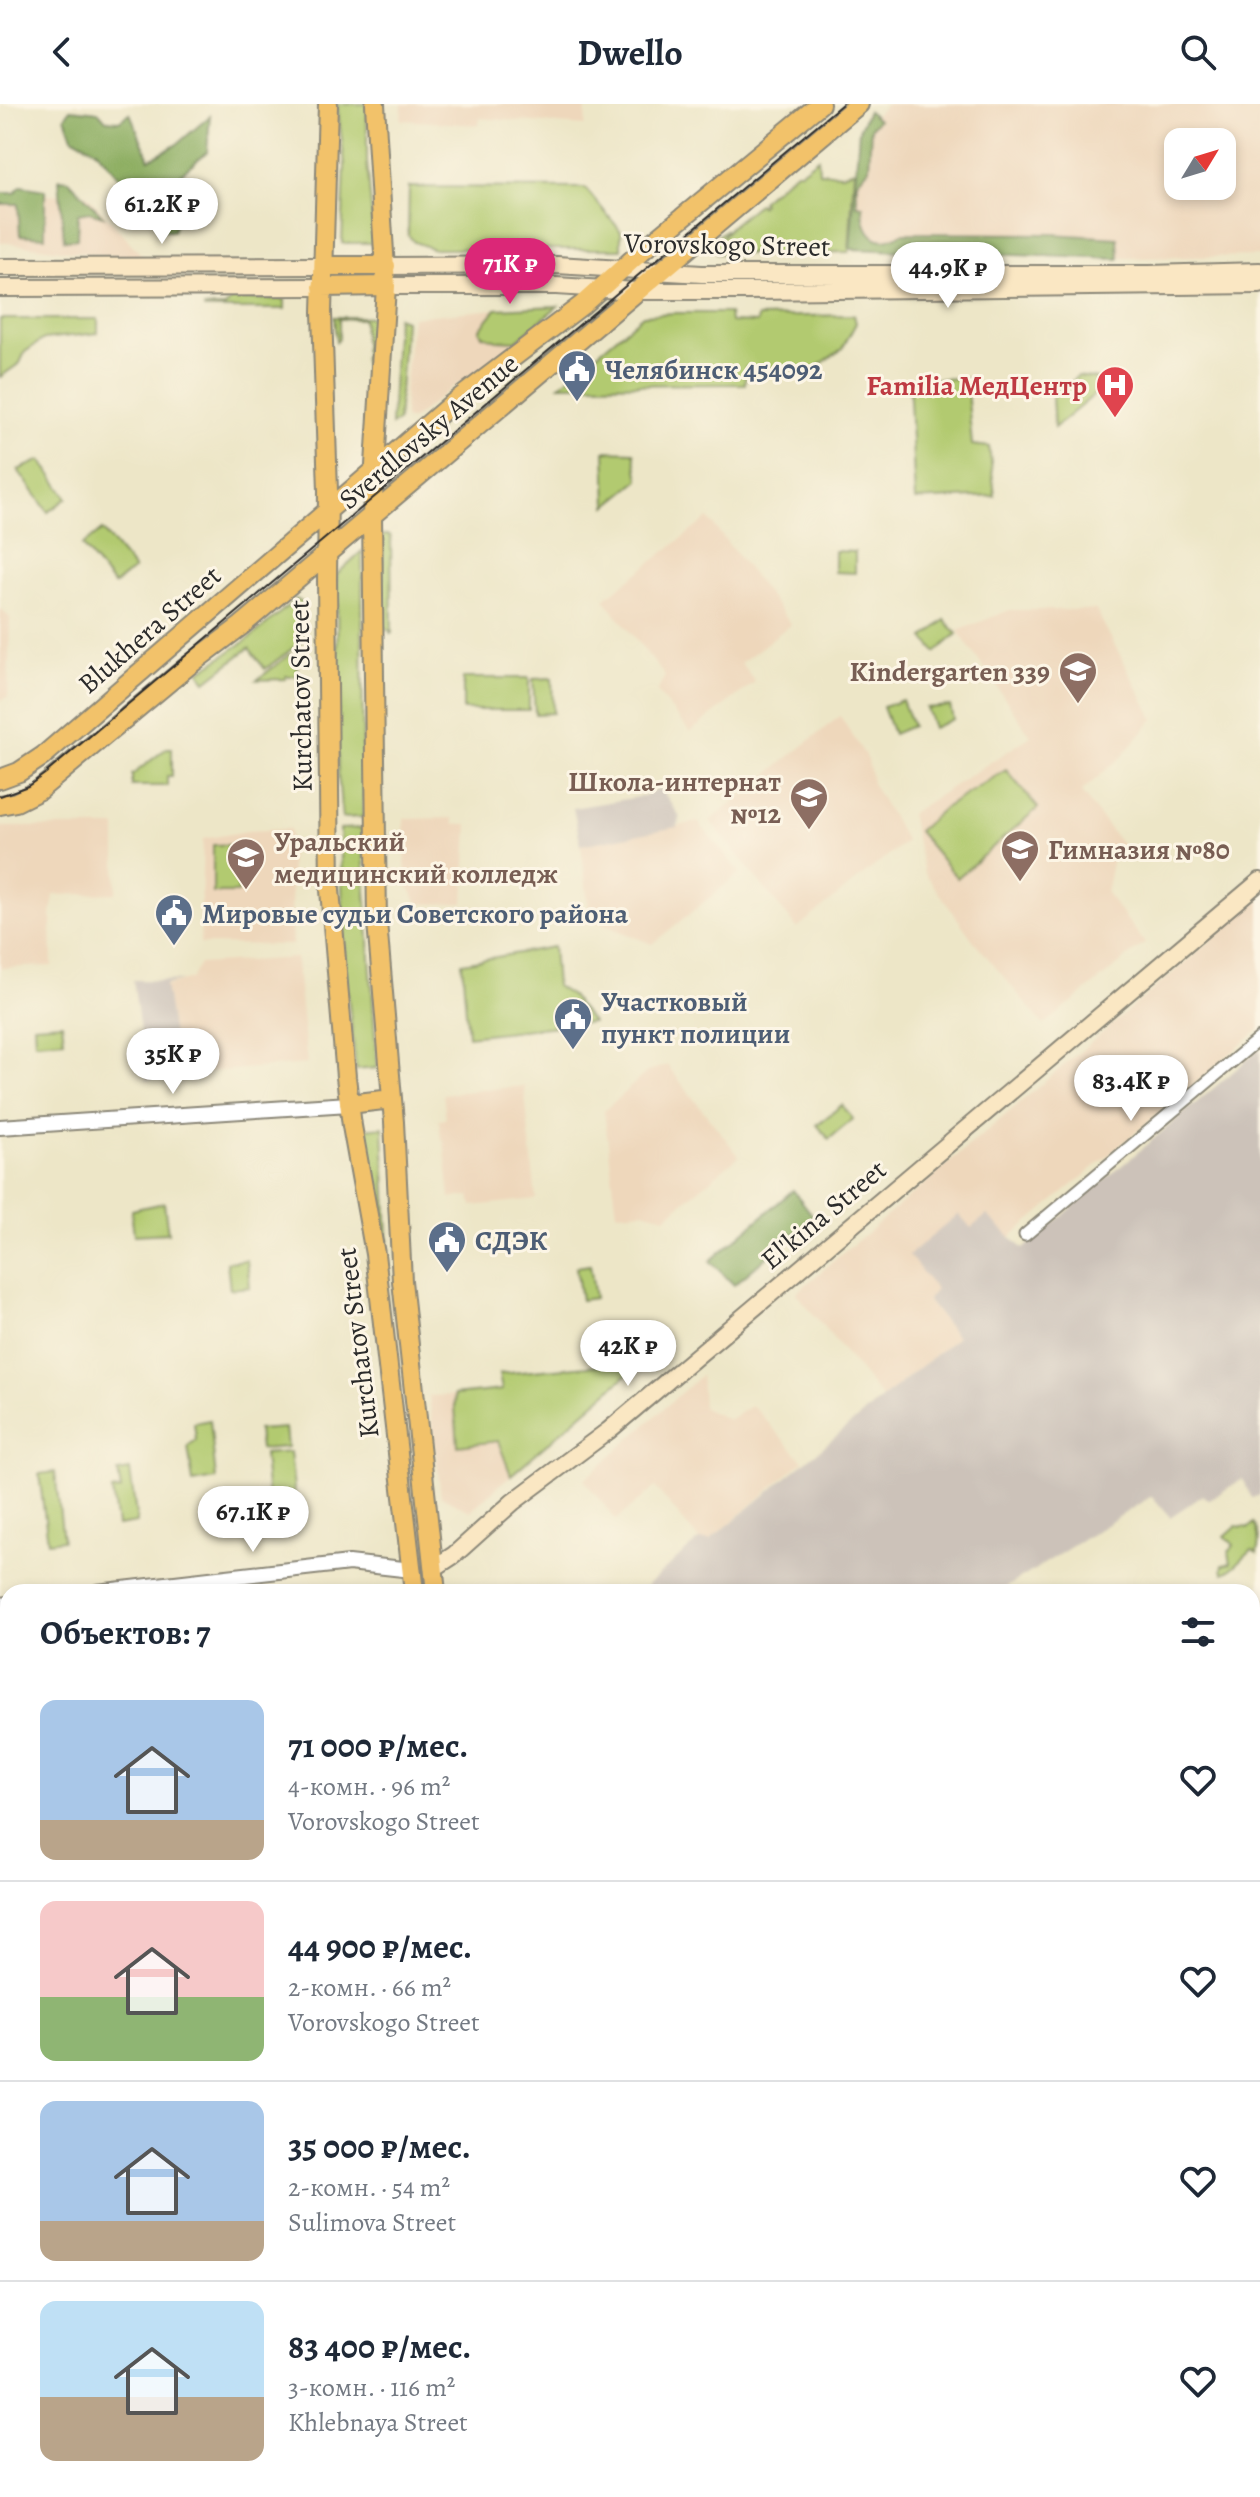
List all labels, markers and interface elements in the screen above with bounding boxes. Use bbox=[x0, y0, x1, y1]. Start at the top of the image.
text: Dwello bbox=[577, 28, 683, 77]
icon: back bbox=[40, 30, 84, 74]
icon: search bbox=[1176, 30, 1220, 74]
north arrow bbox=[1164, 128, 1236, 200]
map controls bbox=[1164, 128, 1236, 200]
pin: 61.2K ₽ bbox=[88, 178, 236, 246]
text: 61.2K ₽ bbox=[124, 186, 200, 221]
street label: Vorovskogo Street bbox=[623, 224, 830, 266]
pin: 71K ₽ bbox=[454, 238, 566, 306]
pin: 44.9K ₽ bbox=[874, 242, 1022, 310]
text: 71K ₽ bbox=[482, 246, 538, 281]
text: 44.9K ₽ bbox=[909, 250, 987, 285]
street label: Sverdlovsky Avenue bbox=[331, 345, 527, 518]
public building icon: Челябинск 454092 bbox=[556, 348, 598, 403]
place label: Челябинск 454092 bbox=[605, 351, 823, 389]
hospital icon: Familia МедЦентр bbox=[1094, 364, 1136, 419]
place label: Familia МедЦентр bbox=[866, 367, 1087, 405]
street label: Blukhera Street bbox=[70, 557, 229, 702]
street label: Kurchatov Street bbox=[280, 600, 322, 792]
school or university icon: Kindergarten 339 bbox=[1057, 650, 1099, 705]
place label: Kindergarten 339 bbox=[849, 653, 1050, 691]
place label: Школа-интернат №12 bbox=[568, 763, 781, 833]
school or university icon: Школа-интернат №12 bbox=[788, 776, 830, 831]
place label: Уральский медицинский колледж bbox=[274, 823, 558, 893]
school or university icon: Гимназия №80 bbox=[999, 828, 1041, 883]
place label: Гимназия №80 bbox=[1048, 831, 1230, 869]
school or university icon: Уральский медицинский колледж bbox=[225, 836, 267, 891]
public building icon: Мировые судьи Советского района bbox=[153, 892, 195, 947]
place label: Мировые судьи Советского района bbox=[202, 895, 629, 933]
place label: Участковый пункт полиции bbox=[601, 983, 790, 1053]
public building icon: Участковый пункт полиции bbox=[552, 996, 594, 1051]
pin: 35K ₽ bbox=[117, 1028, 229, 1096]
text: 35K ₽ bbox=[144, 1036, 202, 1071]
pin: 83.4K ₽ bbox=[1057, 1055, 1205, 1123]
text: 83.4K ₽ bbox=[1092, 1063, 1170, 1098]
street label: El'kina Street bbox=[753, 1151, 894, 1278]
public building icon: СДЭК bbox=[426, 1219, 468, 1274]
place label: СДЭК bbox=[475, 1222, 548, 1260]
street label: Kurchatov Street bbox=[327, 1245, 389, 1441]
pin: 42K ₽ bbox=[572, 1320, 684, 1388]
text: 42K ₽ bbox=[598, 1328, 658, 1363]
pin: 67.1K ₽ bbox=[179, 1486, 327, 1554]
text: 67.1K ₽ bbox=[216, 1494, 290, 1529]
text: Объектов: 7 bbox=[40, 1609, 211, 1656]
icon: filters bbox=[1176, 1610, 1220, 1654]
text: 71 000 ₽/мес. bbox=[288, 1722, 468, 1769]
icon: home bbox=[104, 1732, 200, 1828]
icon: heart bbox=[1176, 1758, 1220, 1802]
text: 4-комн. · 96 m² bbox=[288, 1769, 450, 1804]
text: Vorovskogo Street bbox=[288, 1804, 480, 1839]
text: 44 900 ₽/мес. bbox=[288, 1923, 472, 1970]
icon: home bbox=[104, 1933, 200, 2029]
icon: heart bbox=[1176, 1959, 1220, 2003]
text: 2-комн. · 66 m² bbox=[288, 1970, 451, 2005]
text: Vorovskogo Street bbox=[288, 2005, 480, 2040]
text: 35 000 ₽/мес. bbox=[288, 2123, 471, 2170]
icon: home bbox=[104, 2133, 200, 2229]
icon: heart bbox=[1176, 2159, 1220, 2203]
text: 2-комн. · 54 m² bbox=[288, 2170, 450, 2205]
text: Sulimova Street bbox=[288, 2205, 456, 2240]
text: 83 400 ₽/мес. bbox=[288, 2323, 471, 2370]
icon: home bbox=[104, 2333, 200, 2429]
icon: heart bbox=[1176, 2359, 1220, 2403]
text: 3-комн. · 116 m² bbox=[288, 2370, 455, 2405]
text: Khlebnaya Street bbox=[288, 2405, 468, 2440]

